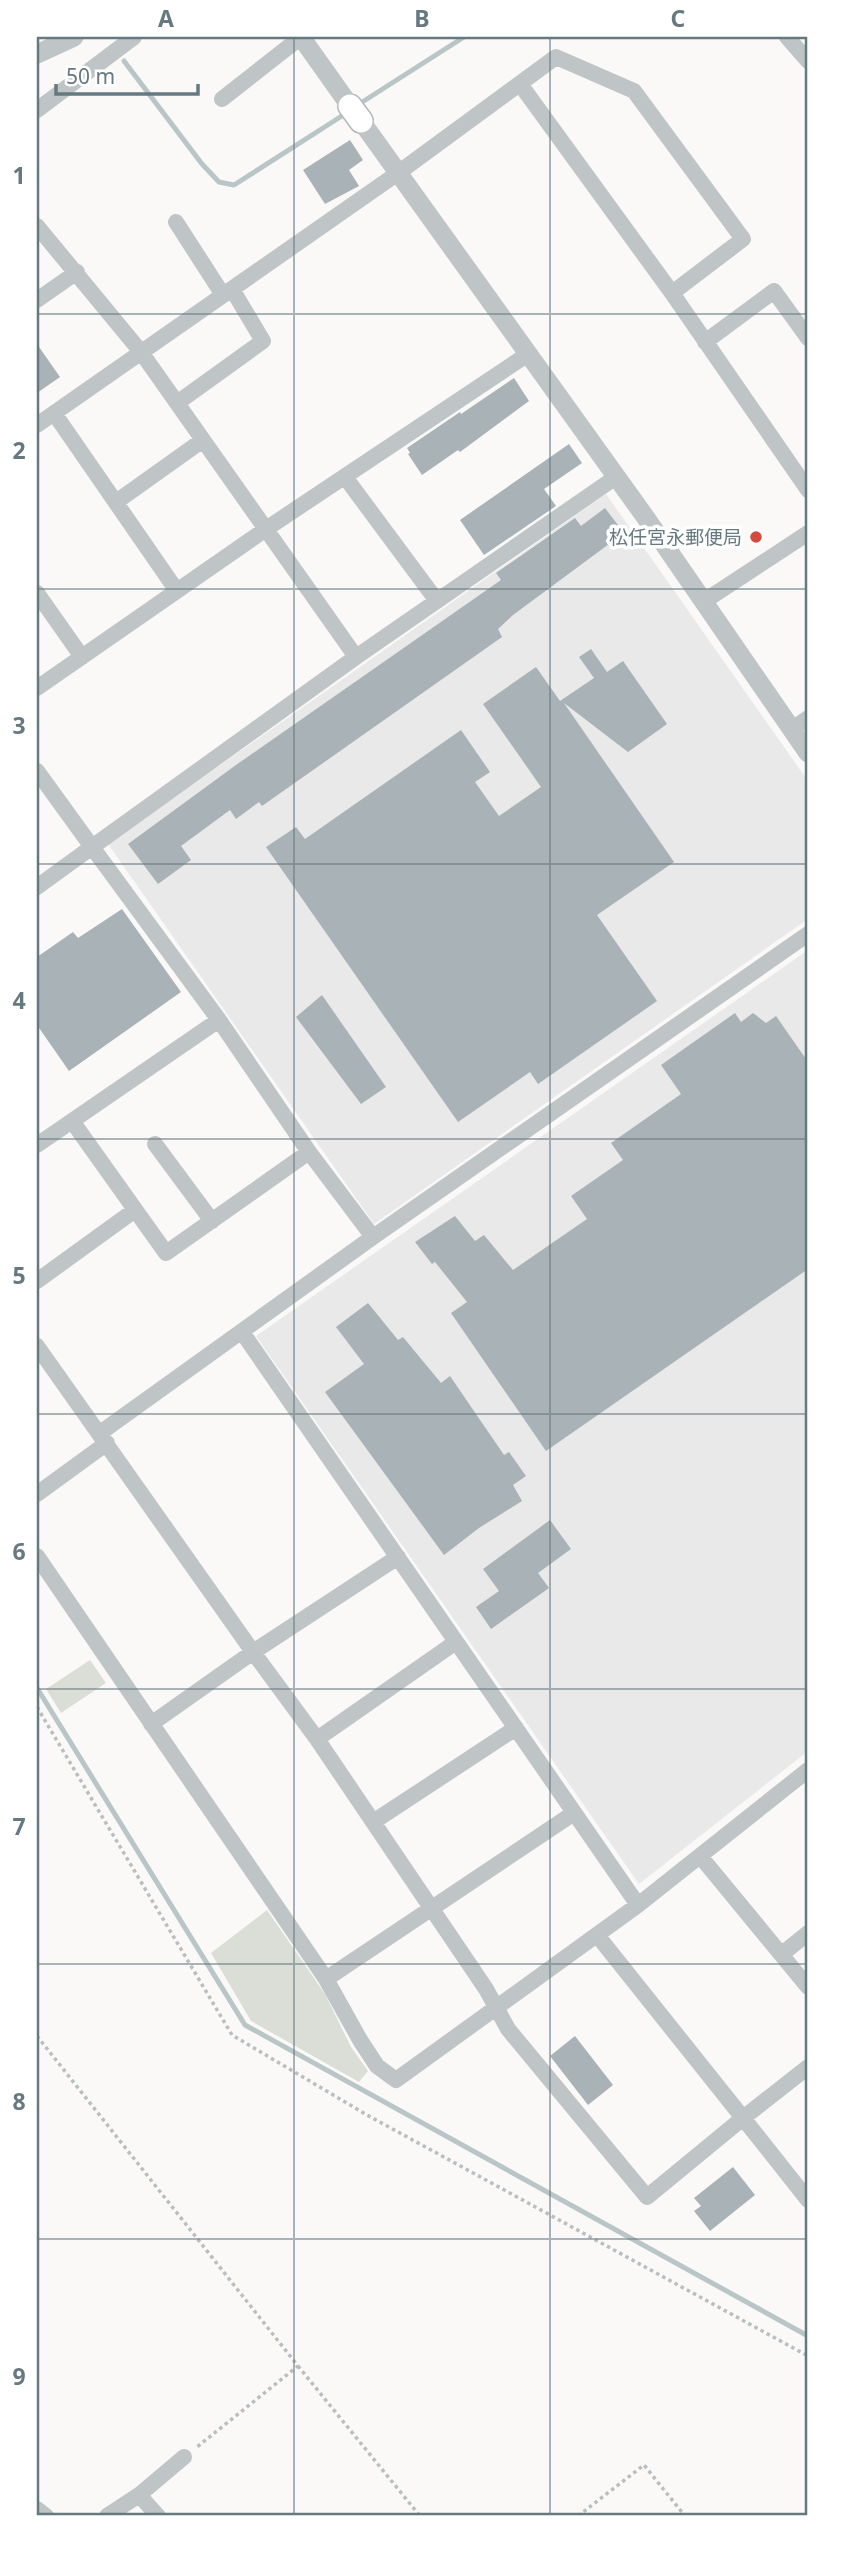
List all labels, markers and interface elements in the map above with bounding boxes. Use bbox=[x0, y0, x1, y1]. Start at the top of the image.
text: A bbox=[158, 2, 174, 34]
text: B bbox=[414, 2, 430, 34]
text: C bbox=[671, 2, 686, 34]
scale bar bbox=[56, 52, 198, 96]
text: 50 m bbox=[66, 62, 115, 90]
text: 1 bbox=[12, 159, 26, 191]
text: 2 bbox=[12, 434, 26, 466]
place label: 松任宮永郵便局 bbox=[609, 524, 742, 550]
marker: 松任宮永郵便局 bbox=[748, 529, 764, 545]
text: 3 bbox=[12, 709, 26, 741]
text: 4 bbox=[12, 984, 26, 1016]
text: 5 bbox=[12, 1259, 26, 1291]
text: 6 bbox=[12, 1535, 26, 1567]
text: 7 bbox=[12, 1810, 26, 1842]
text: 8 bbox=[12, 2085, 26, 2117]
text: 9 bbox=[12, 2360, 26, 2392]

